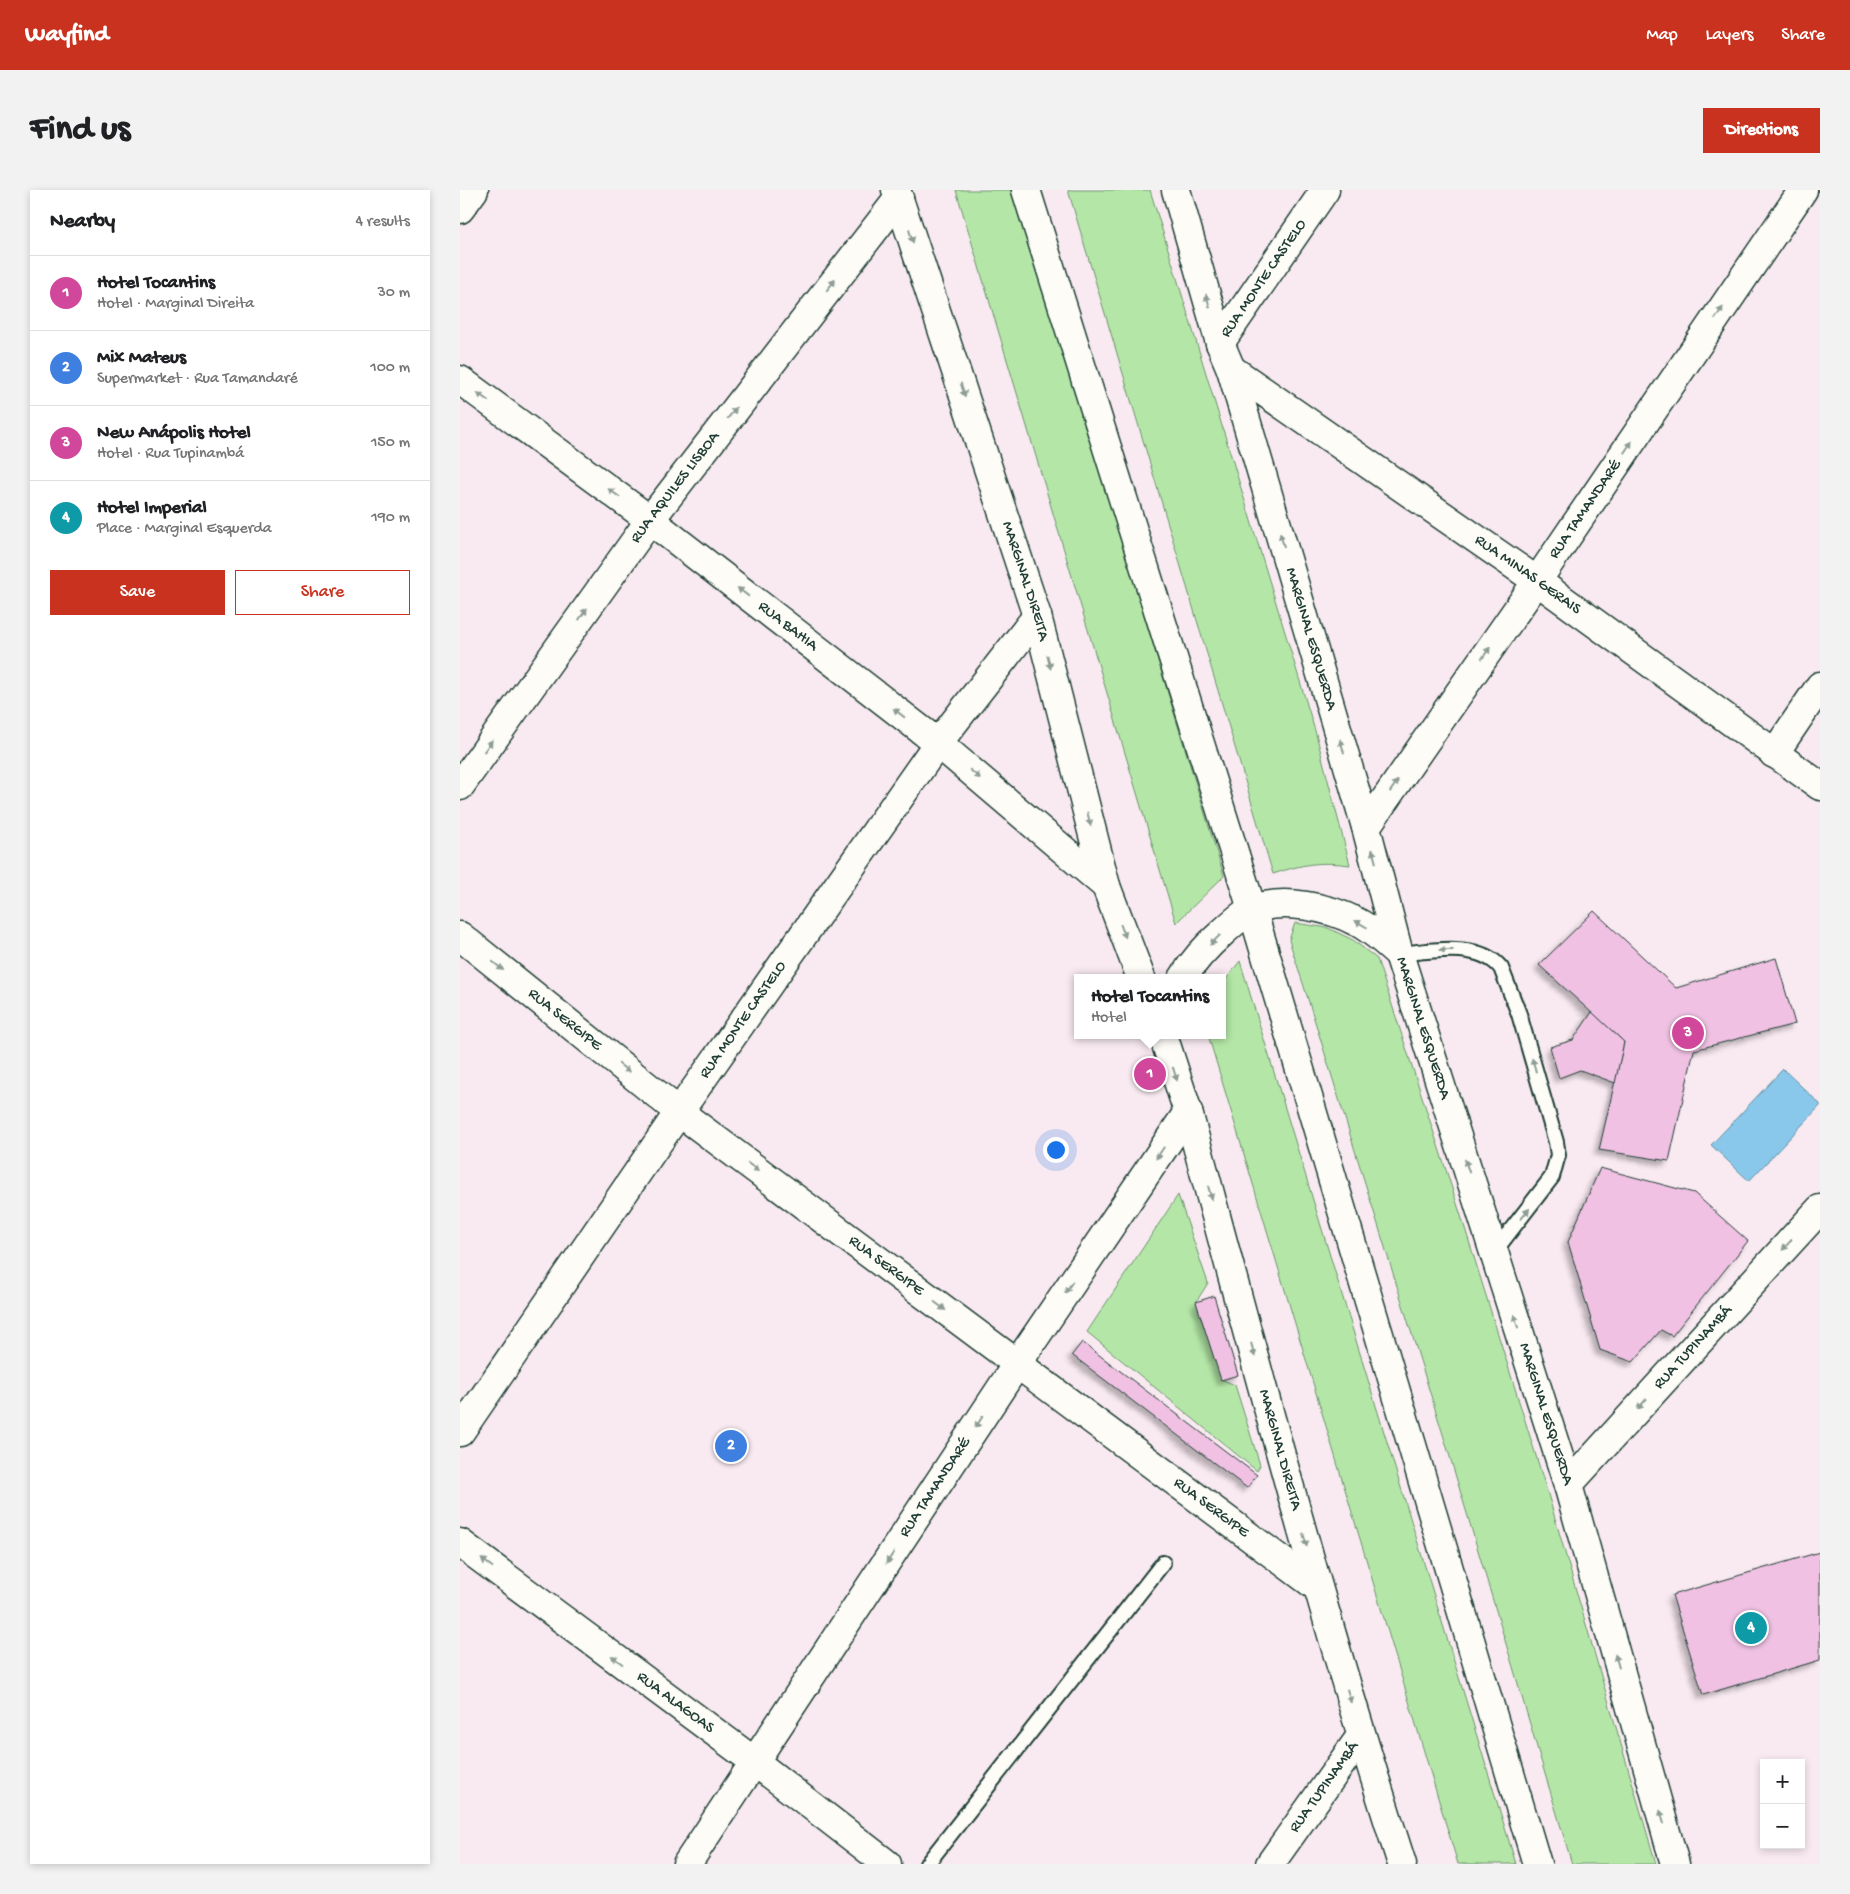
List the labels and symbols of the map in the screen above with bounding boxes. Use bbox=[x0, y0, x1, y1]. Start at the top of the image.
street label: RUA MONTE CASTELO bbox=[1217, 216, 1312, 341]
one-way arrow bbox=[908, 229, 916, 244]
one-way arrow bbox=[826, 278, 837, 291]
one-way arrow bbox=[1204, 294, 1212, 309]
one-way arrow bbox=[1714, 306, 1724, 319]
one-way arrow bbox=[959, 383, 967, 398]
one-way arrow bbox=[476, 392, 490, 402]
one-way arrow bbox=[727, 406, 737, 420]
street label: RUA AQUILES LISBOA bbox=[627, 427, 725, 547]
one-way arrow bbox=[1623, 440, 1633, 454]
street label: RUA TAMANDARÉ bbox=[1545, 456, 1627, 563]
one-way arrow bbox=[608, 488, 621, 499]
street label: MARGINAL DIREITA bbox=[997, 519, 1053, 645]
street label: RUA MINAS GERAIS bbox=[1471, 531, 1585, 619]
one-way arrow bbox=[1277, 532, 1285, 547]
street label: MARGINAL ESQUERDA bbox=[1281, 565, 1341, 714]
one-way arrow bbox=[736, 587, 750, 597]
street label: RUA BAHIA bbox=[754, 597, 823, 657]
one-way arrow bbox=[578, 607, 588, 620]
one-way arrow bbox=[1481, 646, 1491, 660]
one-way arrow bbox=[1045, 654, 1053, 669]
one-way arrow bbox=[892, 708, 906, 718]
one-way arrow bbox=[483, 739, 493, 753]
one-way arrow bbox=[1338, 739, 1346, 754]
one-way arrow bbox=[968, 769, 981, 780]
one-way arrow bbox=[1389, 780, 1399, 793]
one-way arrow bbox=[1085, 812, 1093, 827]
one-way arrow bbox=[1370, 849, 1378, 864]
one-way arrow bbox=[1354, 920, 1367, 929]
one-way arrow bbox=[1119, 924, 1127, 939]
one-way arrow bbox=[1209, 934, 1221, 946]
one-way arrow bbox=[1438, 946, 1454, 954]
street label: MARGINAL ESQUERDA bbox=[1391, 955, 1455, 1103]
street label: RUA MONTE CASTELO bbox=[696, 957, 791, 1083]
one-way arrow bbox=[491, 961, 504, 972]
street label: RUA SERGIPE bbox=[524, 985, 606, 1056]
pin: 3 bbox=[1672, 1014, 1704, 1052]
pin: 1 bbox=[1134, 1055, 1166, 1093]
one-way arrow bbox=[1529, 1057, 1537, 1072]
one-way arrow bbox=[618, 1063, 631, 1074]
one-way arrow bbox=[1172, 1066, 1180, 1081]
your location bbox=[1043, 1137, 1069, 1163]
one-way arrow bbox=[1156, 1146, 1165, 1159]
one-way arrow bbox=[1462, 1158, 1470, 1173]
one-way arrow bbox=[746, 1162, 759, 1173]
one-way arrow bbox=[1206, 1185, 1214, 1200]
one-way arrow bbox=[1519, 1208, 1530, 1221]
street label: RUA SERGIPE bbox=[844, 1232, 928, 1301]
one-way arrow bbox=[1781, 1238, 1793, 1250]
one-way arrow bbox=[1064, 1280, 1074, 1294]
street label: RUA TUPINAMBÁ bbox=[1650, 1300, 1738, 1394]
one-way arrow bbox=[933, 1301, 947, 1311]
one-way arrow bbox=[1511, 1313, 1519, 1328]
street label: MARGINAL ESQUERDA bbox=[1514, 1341, 1577, 1489]
one-way arrow bbox=[1249, 1342, 1257, 1357]
street label: MARGINAL DIREITA bbox=[1254, 1387, 1306, 1514]
one-way arrow bbox=[1636, 1397, 1648, 1409]
one-way arrow bbox=[974, 1415, 984, 1429]
pin: 2 bbox=[715, 1427, 747, 1465]
street label: RUA TAMANDARÉ bbox=[896, 1433, 976, 1541]
street label: RUA SERGIPE bbox=[1169, 1474, 1253, 1543]
one-way arrow bbox=[1301, 1533, 1309, 1548]
one-way arrow bbox=[885, 1551, 894, 1564]
one-way arrow bbox=[480, 1558, 494, 1568]
pin: 4 bbox=[1735, 1609, 1767, 1647]
one-way arrow bbox=[1613, 1653, 1621, 1668]
one-way arrow bbox=[610, 1655, 624, 1665]
street label: RUA ALAGOAS bbox=[633, 1668, 718, 1738]
one-way arrow bbox=[1346, 1689, 1354, 1704]
street label: RUA TUPINAMBÁ bbox=[1286, 1736, 1364, 1837]
one-way arrow bbox=[1658, 1810, 1666, 1825]

